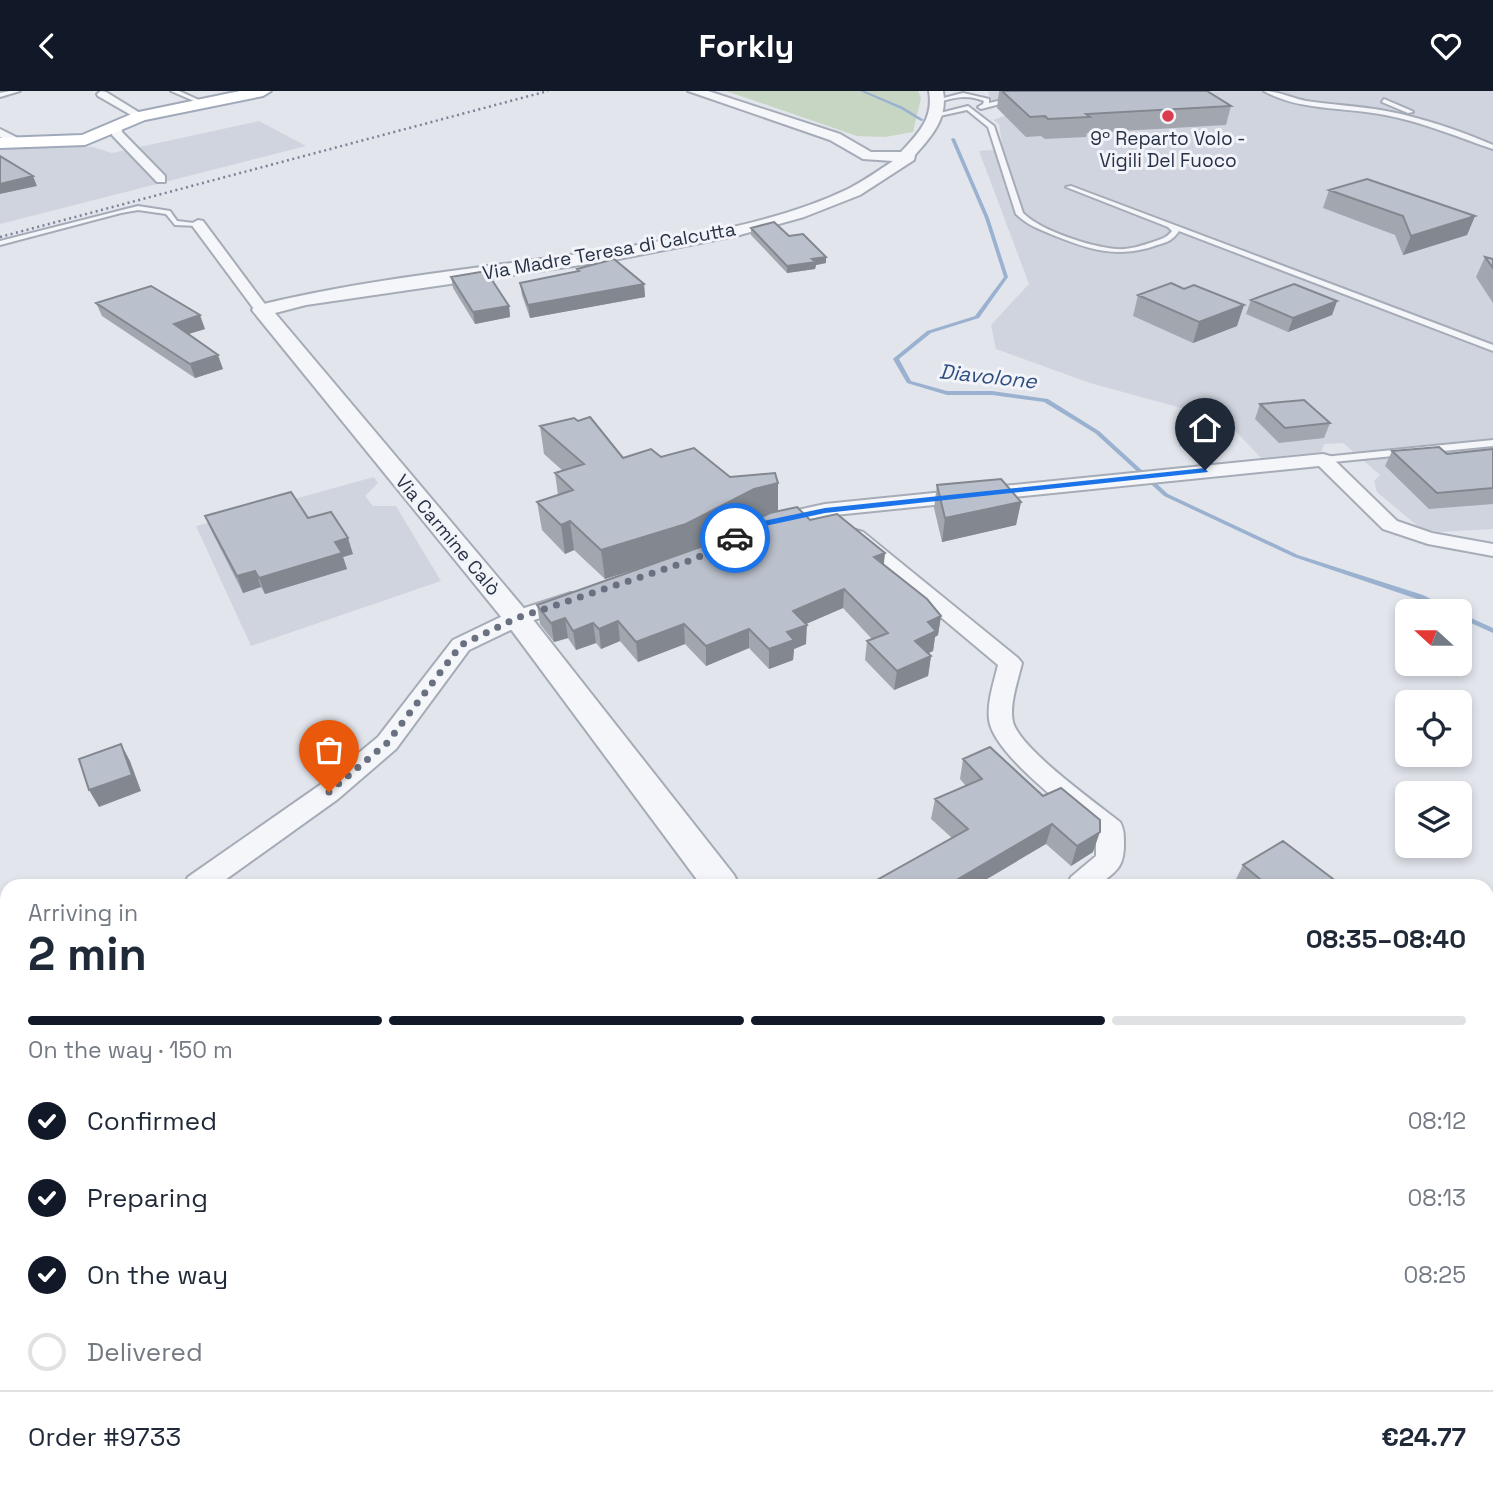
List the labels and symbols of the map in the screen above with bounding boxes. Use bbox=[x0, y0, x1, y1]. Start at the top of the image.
marker: 9º Reparto Volo - Vigili Del Fuoco bbox=[1160, 108, 1176, 124]
place label: 9º Reparto Volo - Vigili Del Fuoco bbox=[1090, 126, 1246, 173]
street label: Via Madre Teresa di Calcutta bbox=[480, 216, 738, 286]
water label: Diavolone bbox=[938, 357, 1040, 395]
pin bbox=[1175, 398, 1235, 470]
street label: Via Carmine Calò bbox=[390, 469, 506, 601]
courier bbox=[700, 503, 770, 573]
north arrow bbox=[1395, 599, 1472, 675]
pin bbox=[299, 720, 359, 792]

